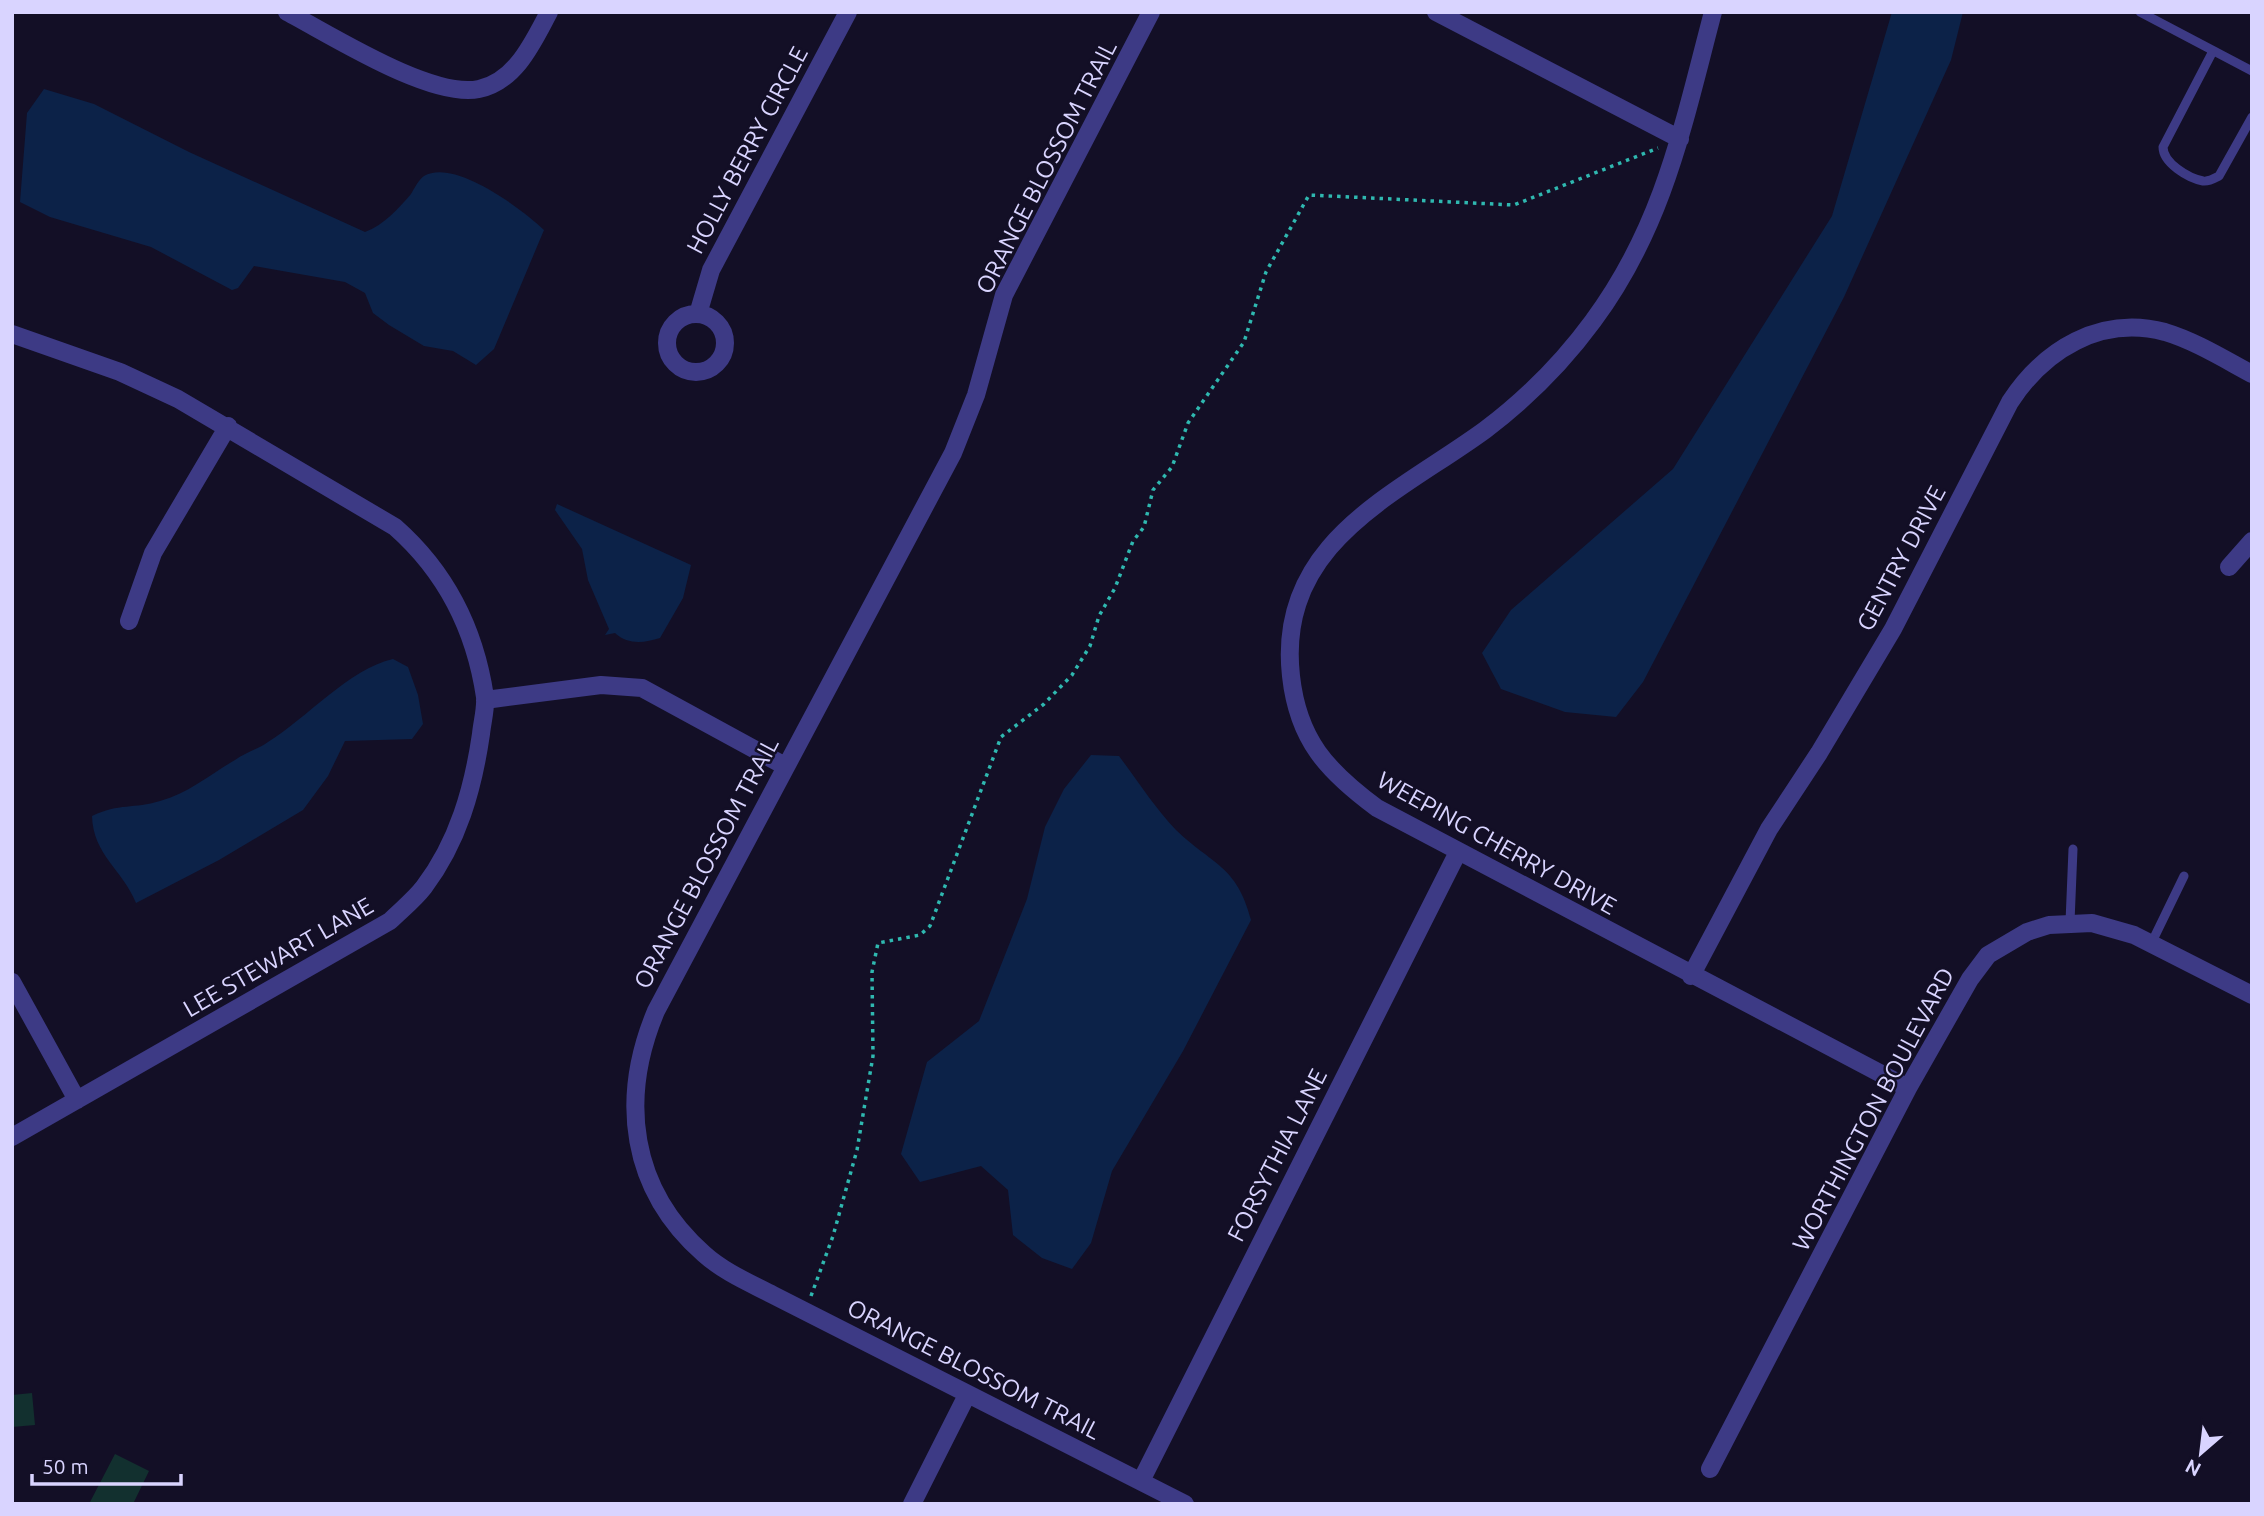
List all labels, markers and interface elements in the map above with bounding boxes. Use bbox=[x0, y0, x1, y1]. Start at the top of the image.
street label: ORANGE BLOSSOM TRAIL bbox=[970, 36, 1122, 298]
street label: HOLLY BERRY CIRCLE bbox=[681, 42, 813, 258]
street label: GENTRY DRIVE bbox=[1851, 481, 1951, 635]
street label: ORANGE BLOSSOM TRAIL bbox=[628, 733, 784, 993]
street label: WEEPING CHERRY DRIVE bbox=[1373, 766, 1621, 920]
street label: LEE STEWART LANE bbox=[178, 892, 378, 1022]
street label: WORTHINGTON BOULEVARD bbox=[1787, 963, 1959, 1255]
street label: FORSYTHIA LANE bbox=[1222, 1064, 1332, 1246]
street label: ORANGE BLOSSOM TRAIL bbox=[843, 1293, 1105, 1445]
north arrow bbox=[2166, 1418, 2236, 1488]
scale bar bbox=[32, 1442, 180, 1486]
text: 50 m bbox=[42, 1454, 89, 1478]
text: N bbox=[2182, 1455, 2204, 1481]

